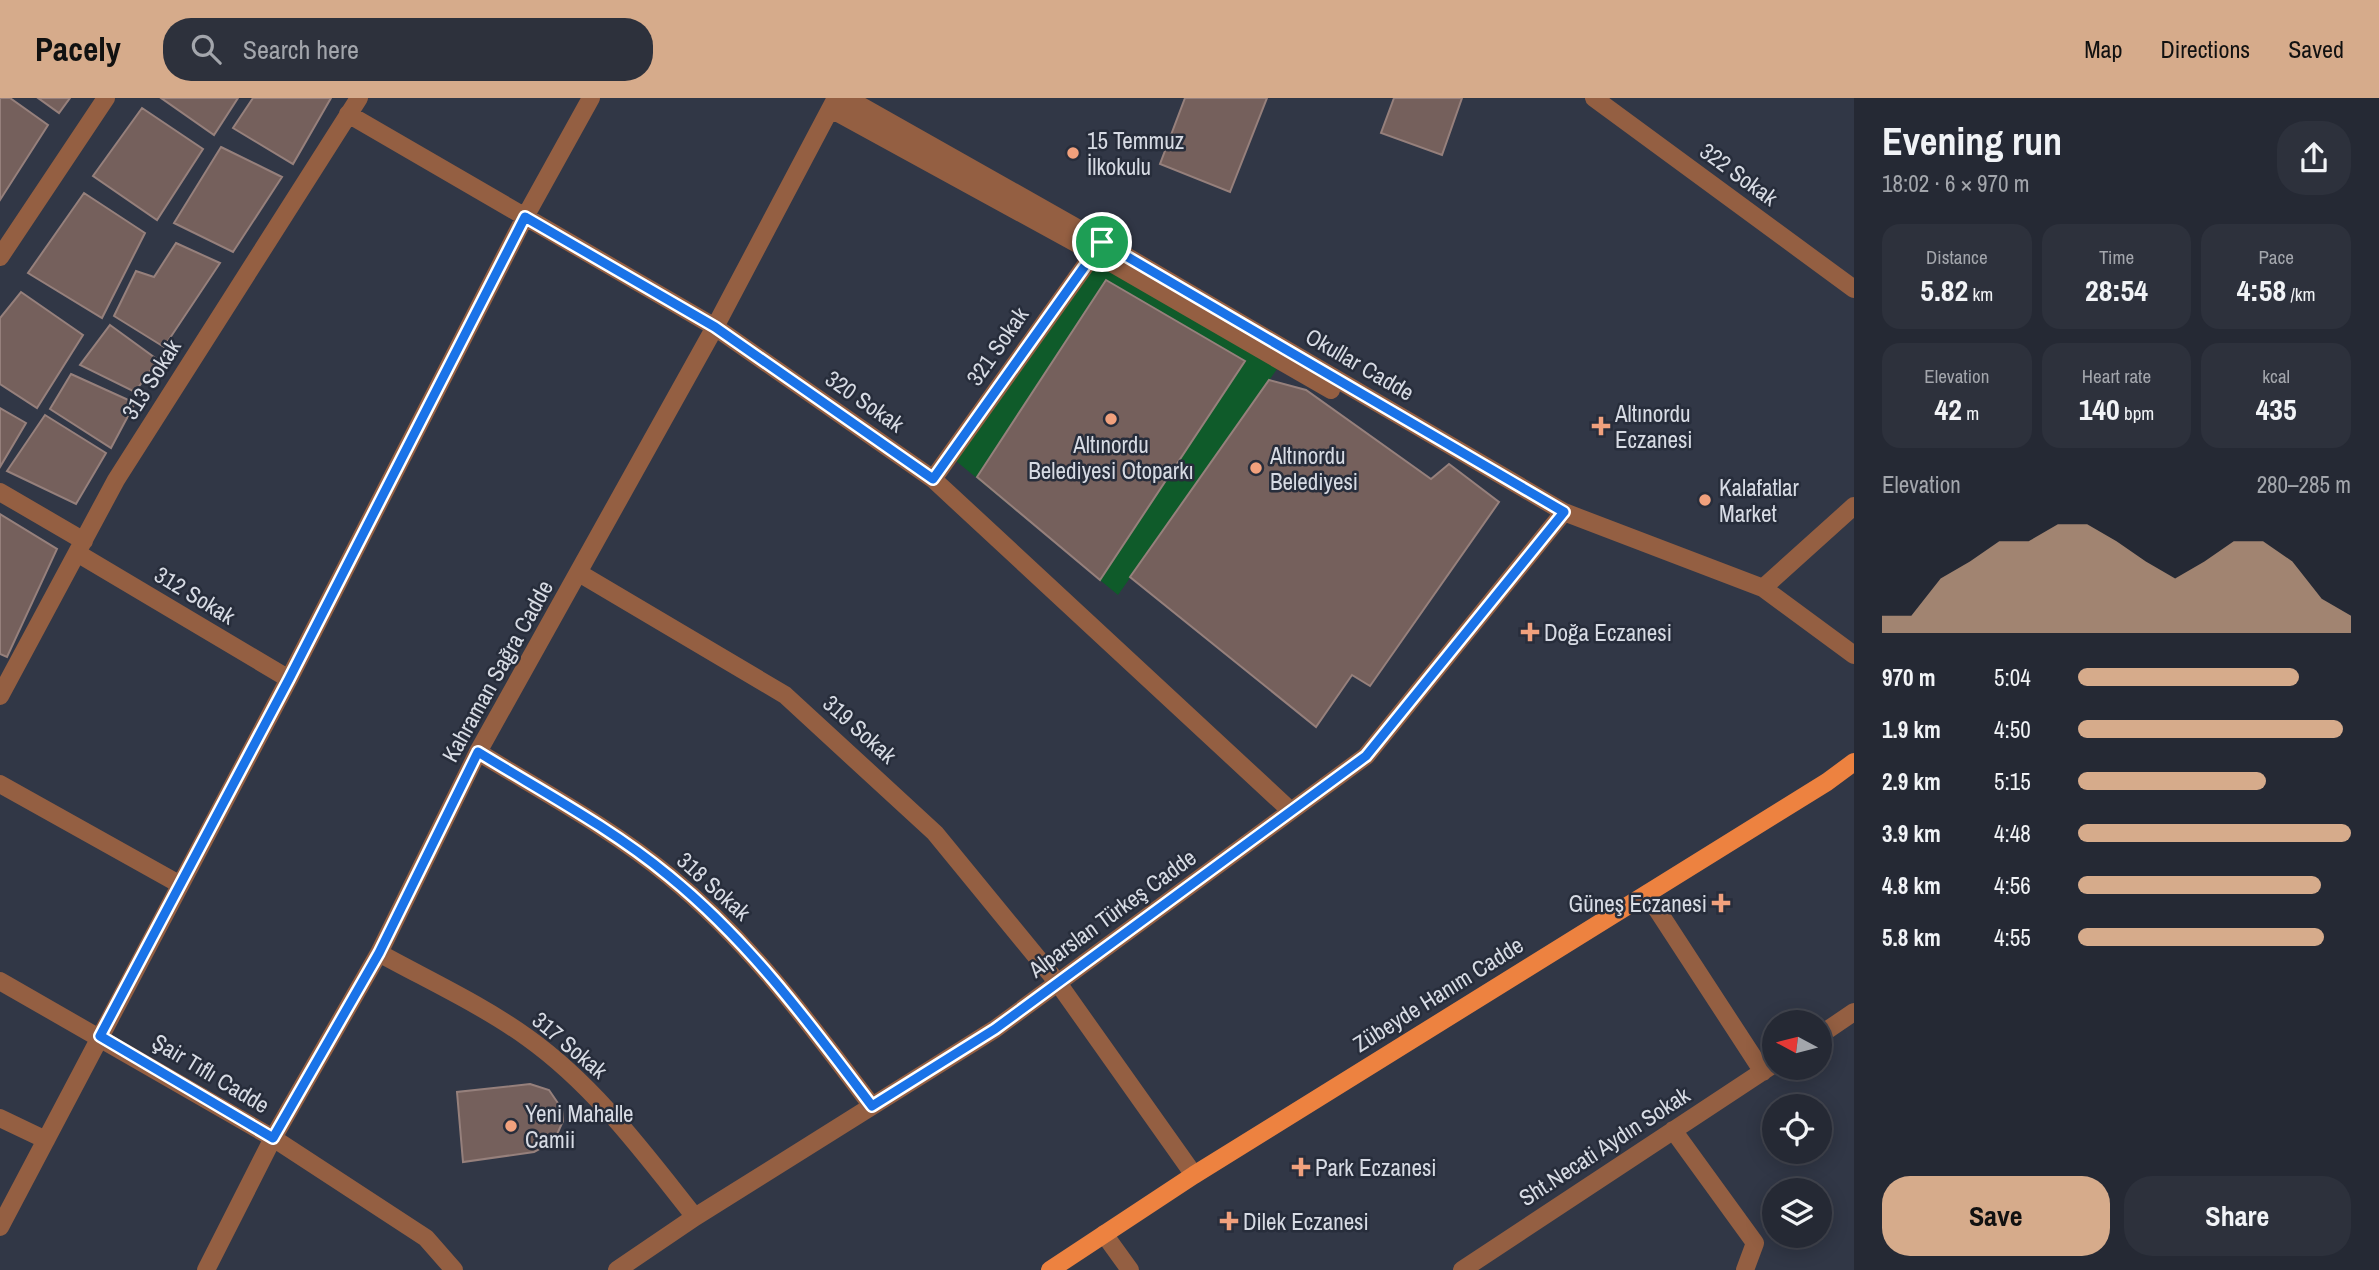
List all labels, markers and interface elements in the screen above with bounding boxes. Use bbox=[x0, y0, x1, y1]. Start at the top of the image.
search box bbox=[163, 18, 653, 81]
text: Pacely bbox=[35, 27, 121, 71]
icon: search bbox=[187, 30, 225, 68]
text: Search here bbox=[243, 32, 359, 67]
text: Map bbox=[2084, 33, 2122, 65]
text: Directions bbox=[2160, 33, 2250, 65]
text: Saved bbox=[2288, 33, 2344, 65]
text: Evening run bbox=[1882, 116, 2062, 167]
button: share bbox=[2277, 121, 2351, 195]
place label: 15 Temmuz İlkokulu bbox=[1087, 125, 1184, 182]
street label: 322 Sokak bbox=[1694, 135, 1785, 213]
marker: 15 Temmuz İlkokulu bbox=[1065, 145, 1081, 161]
text: 18:02 · 6 × 970 m bbox=[1882, 168, 2029, 199]
pin bbox=[1072, 212, 1132, 272]
icon: arrive bbox=[1083, 223, 1121, 261]
text: Distance bbox=[1926, 244, 1988, 270]
text: Time bbox=[2099, 244, 2134, 270]
text: Pace bbox=[2258, 244, 2294, 270]
text: 5.82 bbox=[1920, 270, 1968, 310]
text: 28:54 bbox=[2085, 270, 2148, 310]
text: 4:58 bbox=[2237, 270, 2286, 310]
text: km bbox=[1968, 281, 1993, 307]
text: /km bbox=[2286, 281, 2316, 307]
street label: 321 Sokak bbox=[959, 300, 1036, 391]
street label: Okullar Cadde bbox=[1300, 320, 1420, 408]
street label: 313 Sokak bbox=[114, 333, 188, 425]
street label: 320 Sokak bbox=[820, 363, 911, 440]
text: Elevation bbox=[1924, 363, 1989, 389]
text: Heart rate bbox=[2082, 363, 2151, 389]
text: kcal bbox=[2262, 363, 2290, 389]
text: 42 bbox=[1934, 389, 1962, 429]
text: 140 bbox=[2079, 389, 2120, 429]
text: 435 bbox=[2256, 389, 2297, 429]
place label: Altınordu Eczanesi bbox=[1614, 398, 1693, 455]
text: m bbox=[1962, 400, 1979, 426]
text: bpm bbox=[2120, 400, 2154, 426]
marker: Altınordu Belediyesi Otoparkı bbox=[1103, 411, 1119, 427]
marker: Altınordu Eczanesi bbox=[1593, 418, 1609, 434]
place label: Altınordu Belediyesi Otoparkı bbox=[1028, 429, 1194, 486]
place label: Altınordu Belediyesi bbox=[1269, 440, 1358, 497]
marker: Altınordu Belediyesi bbox=[1248, 460, 1264, 476]
text: Elevation bbox=[1882, 469, 1961, 500]
text: 280–285 m bbox=[2257, 469, 2351, 500]
place label: Kalafatlar Market bbox=[1719, 472, 1799, 529]
marker: Kalafatlar Market bbox=[1697, 492, 1713, 508]
street label: 312 Sokak bbox=[149, 559, 242, 632]
street label: Kahraman Sağra Cadde bbox=[434, 575, 560, 767]
place label: Doğa Eczanesi bbox=[1544, 617, 1672, 648]
marker: Doğa Eczanesi bbox=[1522, 624, 1538, 640]
text: 970 m bbox=[1882, 662, 1935, 693]
text: 5:04 bbox=[1994, 662, 2031, 693]
street label: 319 Sokak bbox=[817, 688, 904, 771]
text: 1.9 km bbox=[1882, 714, 1941, 745]
text: 4:50 bbox=[1994, 714, 2031, 745]
text: 2.9 km bbox=[1882, 766, 1941, 797]
text: 5:15 bbox=[1994, 766, 2031, 797]
text: 3.9 km bbox=[1882, 818, 1941, 849]
text: 4:48 bbox=[1994, 818, 2031, 849]
street label: Alparslan Türkeş Cadde bbox=[1021, 842, 1202, 985]
street label: 318 Sokak bbox=[671, 845, 758, 928]
text: 4.8 km bbox=[1882, 870, 1941, 901]
text: 4:56 bbox=[1994, 870, 2031, 901]
place label: Güneş Eczanesi bbox=[1569, 888, 1707, 919]
marker: Güneş Eczanesi bbox=[1713, 895, 1729, 911]
text: 5.8 km bbox=[1882, 922, 1941, 953]
text: 4:55 bbox=[1994, 922, 2031, 953]
street label: Zübeyde Hanım Cadde bbox=[1347, 929, 1529, 1059]
street label: 317 Sokak bbox=[526, 1004, 615, 1086]
north arrow bbox=[1762, 1010, 1832, 1080]
map controls bbox=[1762, 1010, 1832, 1248]
street label: Şair Tıflı Cadde bbox=[147, 1026, 275, 1120]
street label: Sht.Necati Aydın Sokak bbox=[1513, 1079, 1696, 1213]
button: locate bbox=[1762, 1094, 1832, 1164]
place label: Yeni Mahalle Camii bbox=[525, 1098, 634, 1155]
marker: Yeni Mahalle Camii bbox=[503, 1118, 519, 1134]
place label: Park Eczanesi bbox=[1315, 1152, 1437, 1183]
marker: Park Eczanesi bbox=[1293, 1159, 1309, 1175]
button: Save bbox=[1882, 1176, 2110, 1256]
button: Share bbox=[2124, 1176, 2351, 1256]
button: layers bbox=[1762, 1178, 1832, 1248]
place label: Dilek Eczanesi bbox=[1243, 1206, 1369, 1237]
marker: Dilek Eczanesi bbox=[1221, 1213, 1237, 1229]

